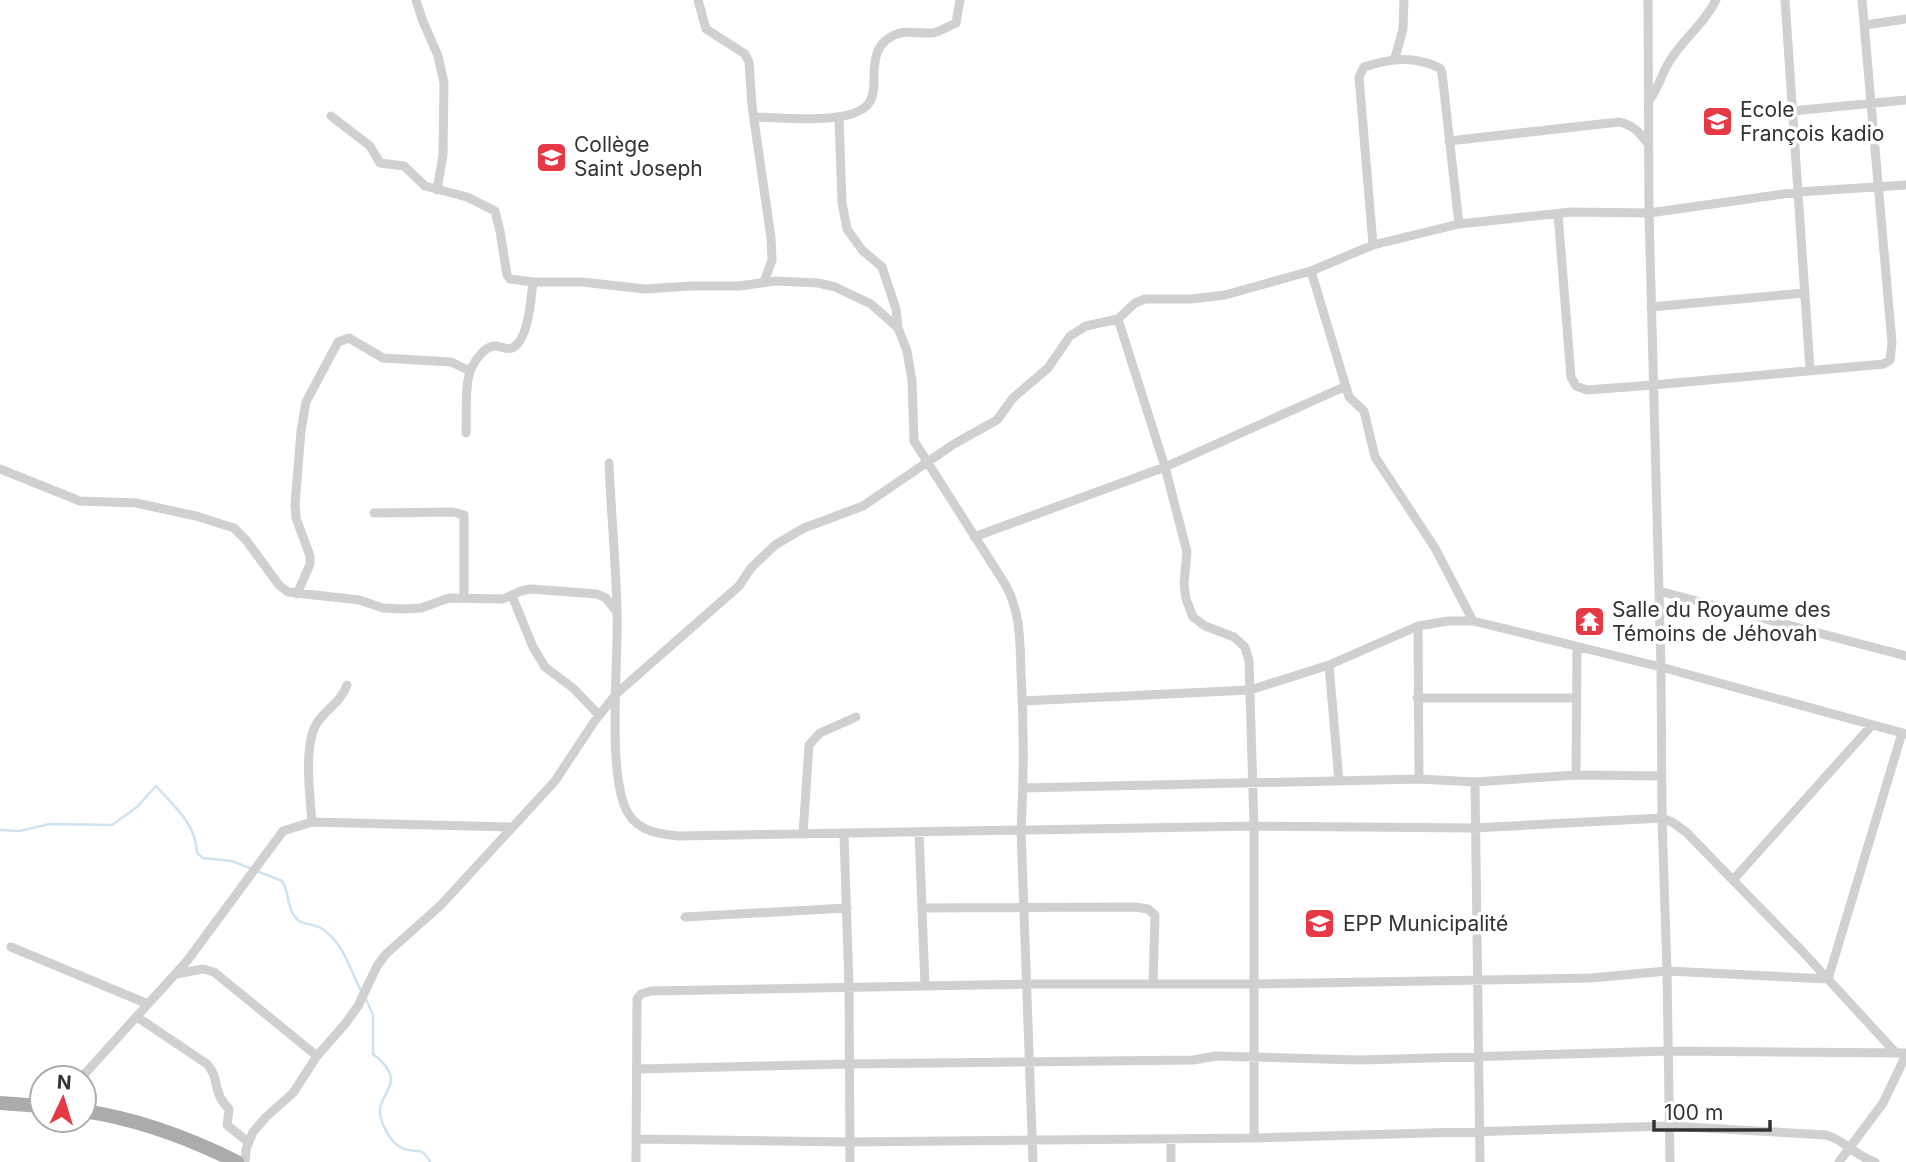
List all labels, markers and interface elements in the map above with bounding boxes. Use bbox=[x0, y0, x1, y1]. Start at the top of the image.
place label: Ecole François kadio bbox=[1740, 97, 1884, 146]
school or university icon: Ecole François kadio bbox=[1700, 105, 1734, 139]
place label: Collège Saint Joseph bbox=[574, 132, 703, 181]
school or university icon: Collège Saint Joseph bbox=[534, 140, 568, 174]
place label: Salle du Royaume des Témoins de Jéhovah bbox=[1612, 597, 1831, 646]
temple icon: Salle du Royaume des Témoins de Jéhovah bbox=[1572, 605, 1606, 639]
school or university icon: EPP Municipalité bbox=[1303, 907, 1337, 941]
place label: EPP Municipalité bbox=[1343, 911, 1508, 936]
north arrow bbox=[28, 1064, 98, 1134]
text: N bbox=[56, 1071, 72, 1095]
scale bar bbox=[1654, 1088, 1770, 1132]
text: 100 m bbox=[1664, 1100, 1723, 1125]

